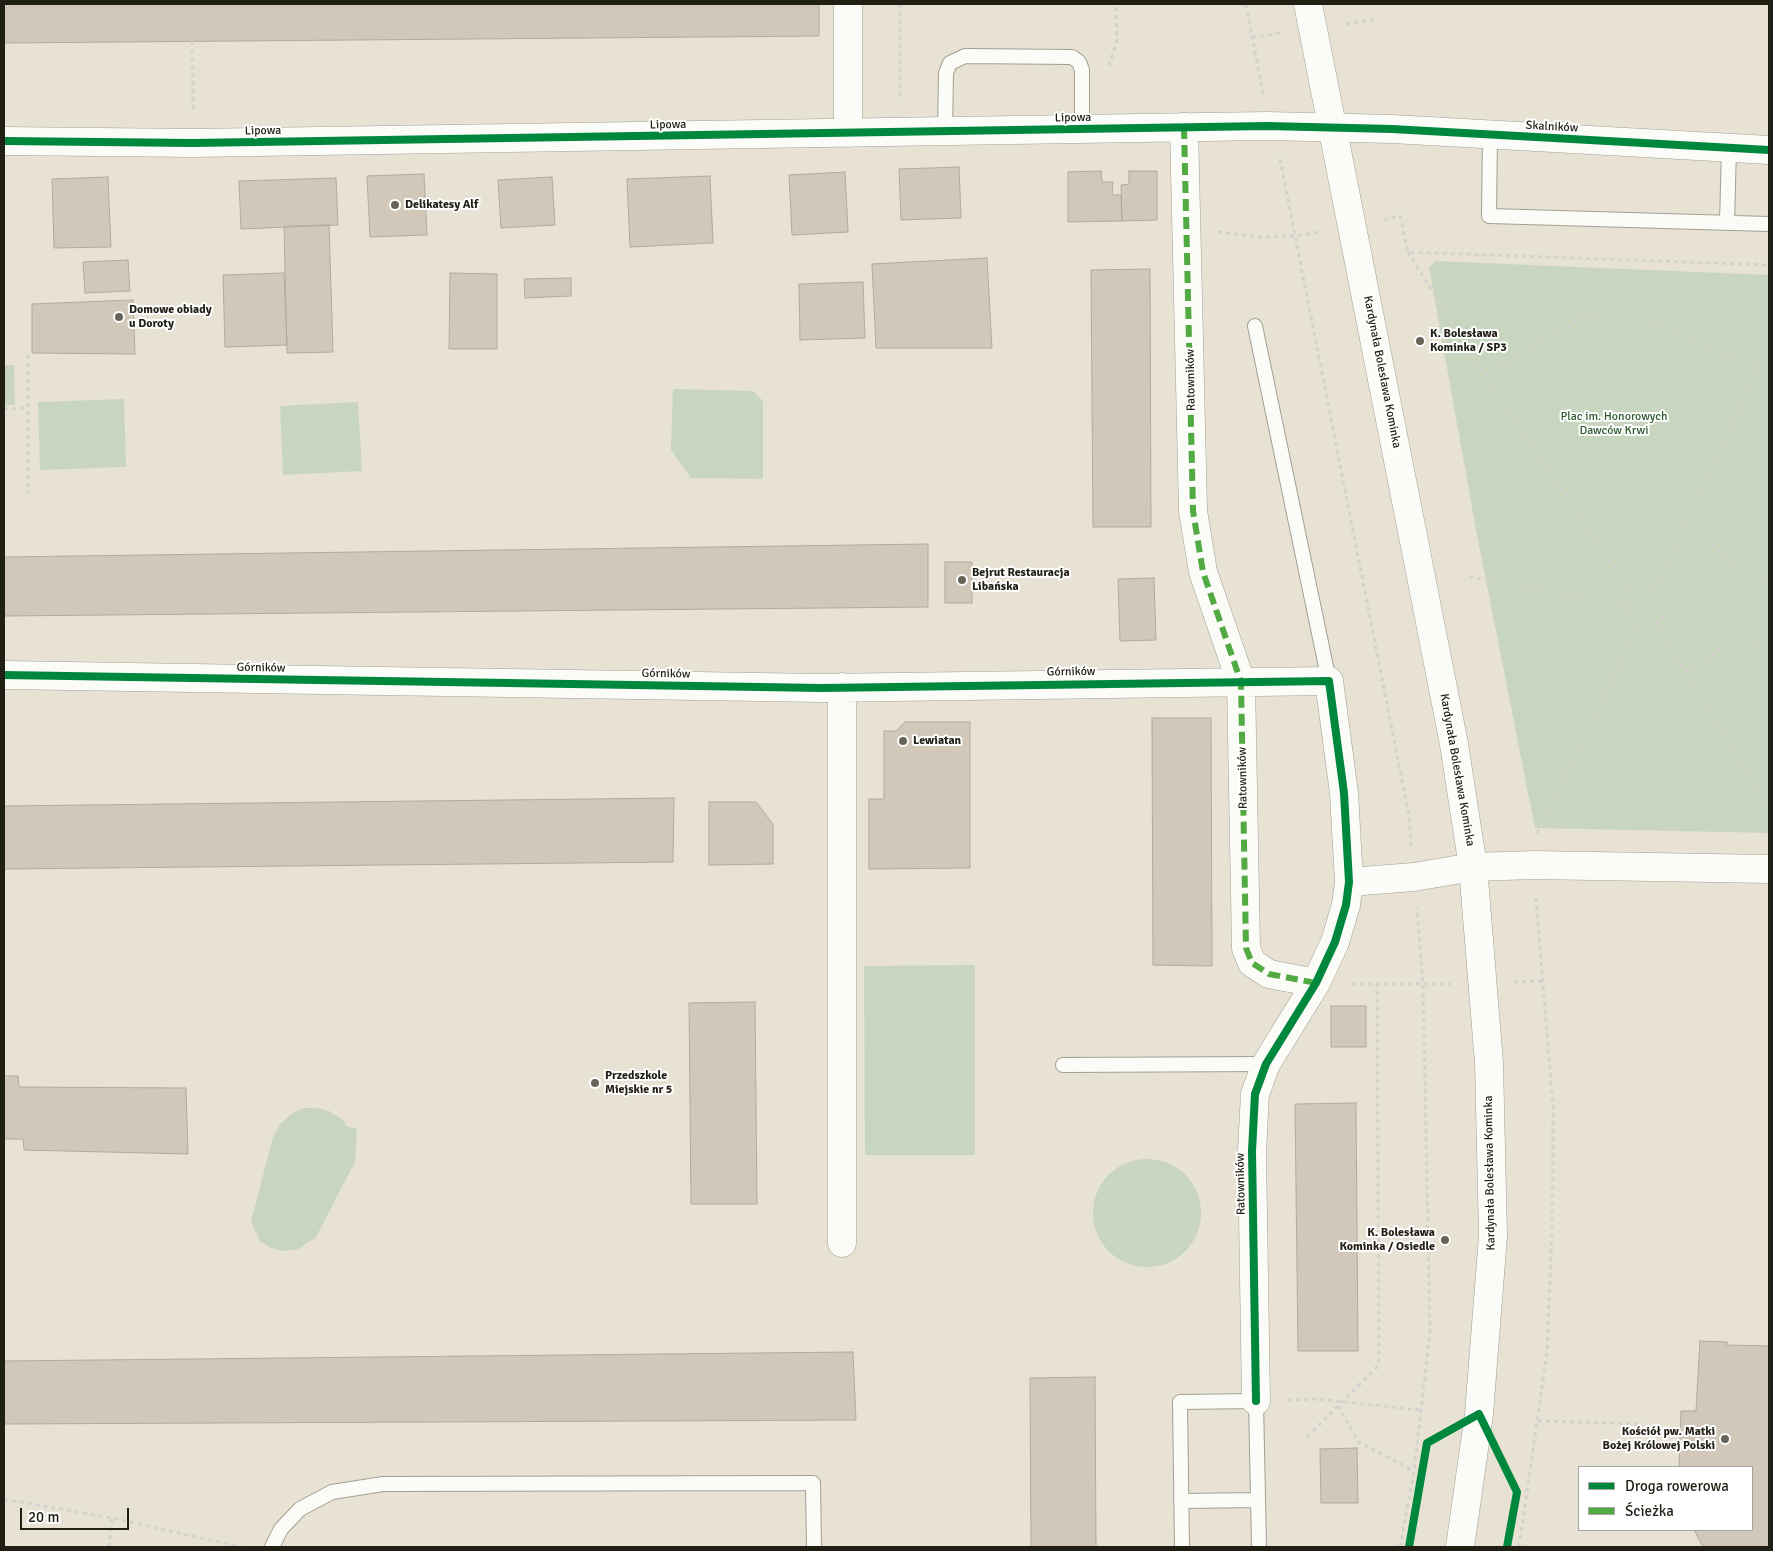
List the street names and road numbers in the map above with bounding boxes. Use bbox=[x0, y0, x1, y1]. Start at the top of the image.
street label: Lipowa bbox=[1055, 110, 1091, 126]
street label: Lipowa bbox=[650, 117, 686, 133]
street label: Skalników bbox=[1525, 118, 1579, 136]
street label: Lipowa bbox=[245, 123, 281, 139]
street label: Kardynała Bolesława Kominka bbox=[1360, 295, 1404, 449]
street label: Ratowników bbox=[1183, 349, 1199, 411]
street label: Górników bbox=[237, 660, 285, 676]
street label: Górników bbox=[1047, 664, 1095, 680]
street label: Górników bbox=[642, 666, 690, 682]
street label: Kardynała Bolesława Kominka bbox=[1436, 692, 1478, 848]
street label: Ratowników bbox=[1235, 747, 1251, 809]
street label: Kardynała Bolesława Kominka bbox=[1481, 1095, 1499, 1251]
street label: Ratowników bbox=[1233, 1153, 1249, 1215]

